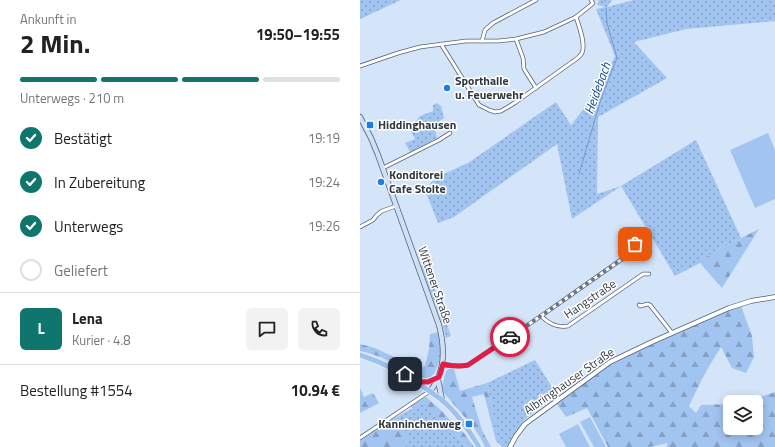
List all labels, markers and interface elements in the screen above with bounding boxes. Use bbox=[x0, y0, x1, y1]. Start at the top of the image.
text: Ankunft in bbox=[20, 9, 76, 29]
text: 19:50–19:55 bbox=[256, 23, 340, 46]
text: 2 Min. bbox=[20, 24, 90, 63]
water label: Heidebach bbox=[578, 59, 616, 117]
place label: Sporthalle u. Feuerwehr bbox=[455, 71, 524, 104]
marker: Sporthalle u. Feuerwehr bbox=[442, 83, 452, 93]
text: Unterwegs · 210 m bbox=[20, 88, 124, 108]
place label: Hiddinghausen bbox=[378, 115, 456, 134]
marker: Hiddinghausen bbox=[365, 120, 375, 130]
icon: check bbox=[20, 127, 42, 149]
text: Bestätigt bbox=[54, 127, 112, 150]
text: 19:19 bbox=[308, 128, 340, 148]
place label: Konditorei Cafe Stolte bbox=[389, 165, 446, 198]
icon: check bbox=[20, 171, 42, 193]
text: In Zubereitung bbox=[54, 171, 145, 194]
text: 19:24 bbox=[308, 172, 340, 192]
marker: Konditorei Cafe Stolte bbox=[376, 177, 386, 187]
icon: check bbox=[20, 215, 42, 237]
text: Unterwegs bbox=[54, 215, 123, 238]
text: 19:26 bbox=[308, 216, 340, 236]
pin bbox=[618, 227, 652, 261]
icon: bag bbox=[624, 233, 646, 255]
street label: Wittener Straße bbox=[413, 244, 458, 326]
text: Geliefert bbox=[54, 259, 108, 282]
street label: Hangstraße bbox=[560, 274, 620, 323]
text: Lena bbox=[72, 307, 103, 330]
button: chat bbox=[246, 308, 288, 350]
button: phone bbox=[298, 308, 340, 350]
text: L bbox=[37, 317, 45, 340]
courier bbox=[490, 317, 530, 357]
icon: car bbox=[499, 326, 521, 348]
text: Kurier · 4.8 bbox=[72, 330, 130, 350]
street label: Albringhauser Straße bbox=[520, 342, 618, 419]
pin bbox=[388, 357, 422, 391]
icon: home bbox=[394, 363, 416, 385]
text: Bestellung #1554 bbox=[20, 379, 133, 402]
text: 10.94 € bbox=[291, 379, 340, 402]
map controls bbox=[723, 395, 763, 435]
button: layers bbox=[723, 395, 763, 435]
place label: Kanninchenweg bbox=[378, 414, 462, 433]
marker: Kanninchenweg bbox=[464, 419, 474, 429]

